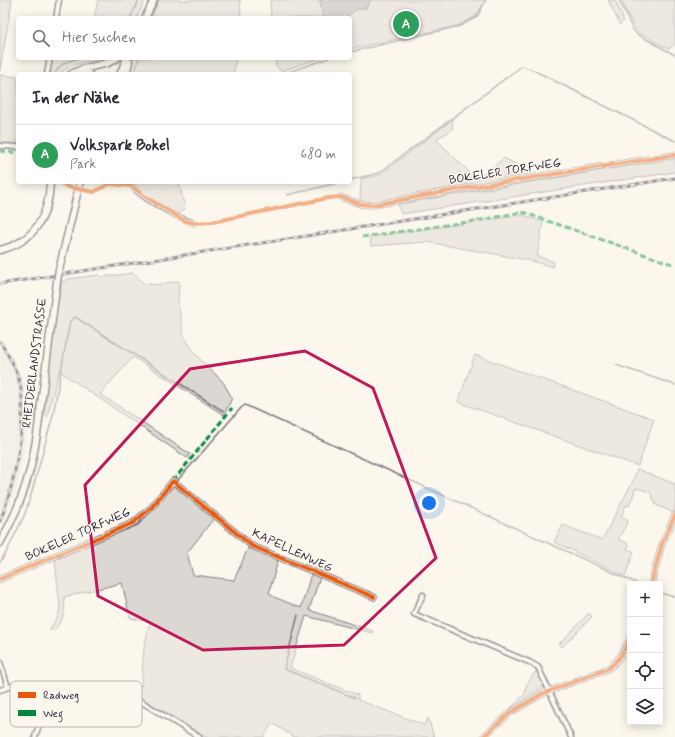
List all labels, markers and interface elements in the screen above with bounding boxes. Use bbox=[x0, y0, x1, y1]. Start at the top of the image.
pin: A bbox=[393, 9, 419, 39]
search box bbox=[16, 16, 352, 60]
icon: search bbox=[30, 27, 52, 49]
text: Hier suchen bbox=[62, 28, 136, 48]
text: In der Nähe bbox=[32, 87, 120, 109]
text: Volkspark Bokel bbox=[70, 136, 170, 156]
text: A bbox=[41, 146, 49, 163]
text: 680 m bbox=[301, 146, 336, 163]
street label: BOKELER TORFWEG bbox=[448, 155, 562, 189]
text: Park bbox=[70, 156, 96, 173]
street label: RHEIDERLANDSTRASSE bbox=[19, 297, 51, 429]
your location bbox=[419, 493, 439, 513]
street label: BOKELER TORFWEG bbox=[23, 505, 133, 565]
street label: KAPELLENWEG bbox=[249, 525, 335, 577]
map controls bbox=[627, 581, 663, 725]
button: + bbox=[627, 581, 663, 617]
button: − bbox=[627, 617, 663, 653]
button: locate bbox=[627, 653, 663, 689]
legend bbox=[10, 681, 142, 727]
text: Radweg bbox=[43, 689, 79, 703]
button: layers bbox=[627, 689, 663, 725]
text: Weg bbox=[43, 707, 63, 723]

